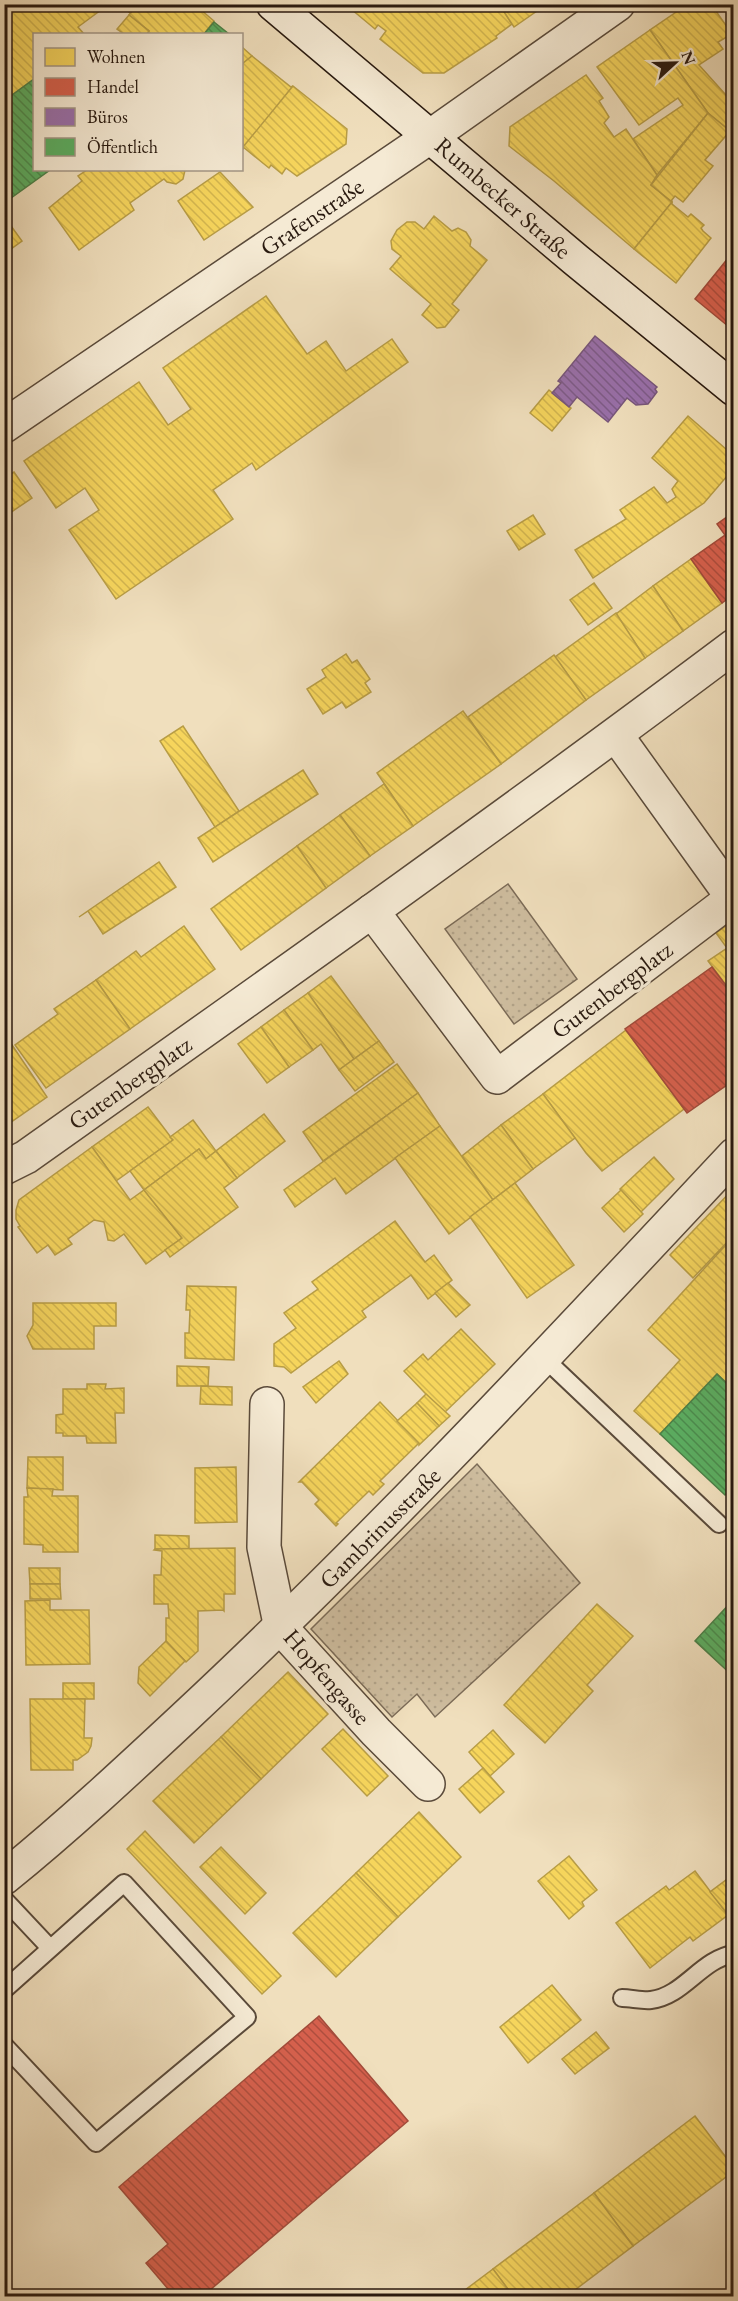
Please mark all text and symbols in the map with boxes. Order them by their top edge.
legend [33,33,243,171]
north arrow [645,33,705,93]
text: Wohnen [87,45,146,68]
text: N [676,48,701,68]
text: Handel [87,75,139,98]
text: Büros [87,105,128,128]
street label: Rumbecker Straße [429,130,578,265]
text: Öffentlich [87,135,158,158]
street label: Grafenstraße [254,171,370,263]
street label: Gutenbergplatz [545,934,678,1045]
street label: Gutenbergplatz [62,1029,198,1137]
street label: Gambrinusstraße [312,1460,447,1595]
street label: Hopfengasse [277,1622,378,1731]

